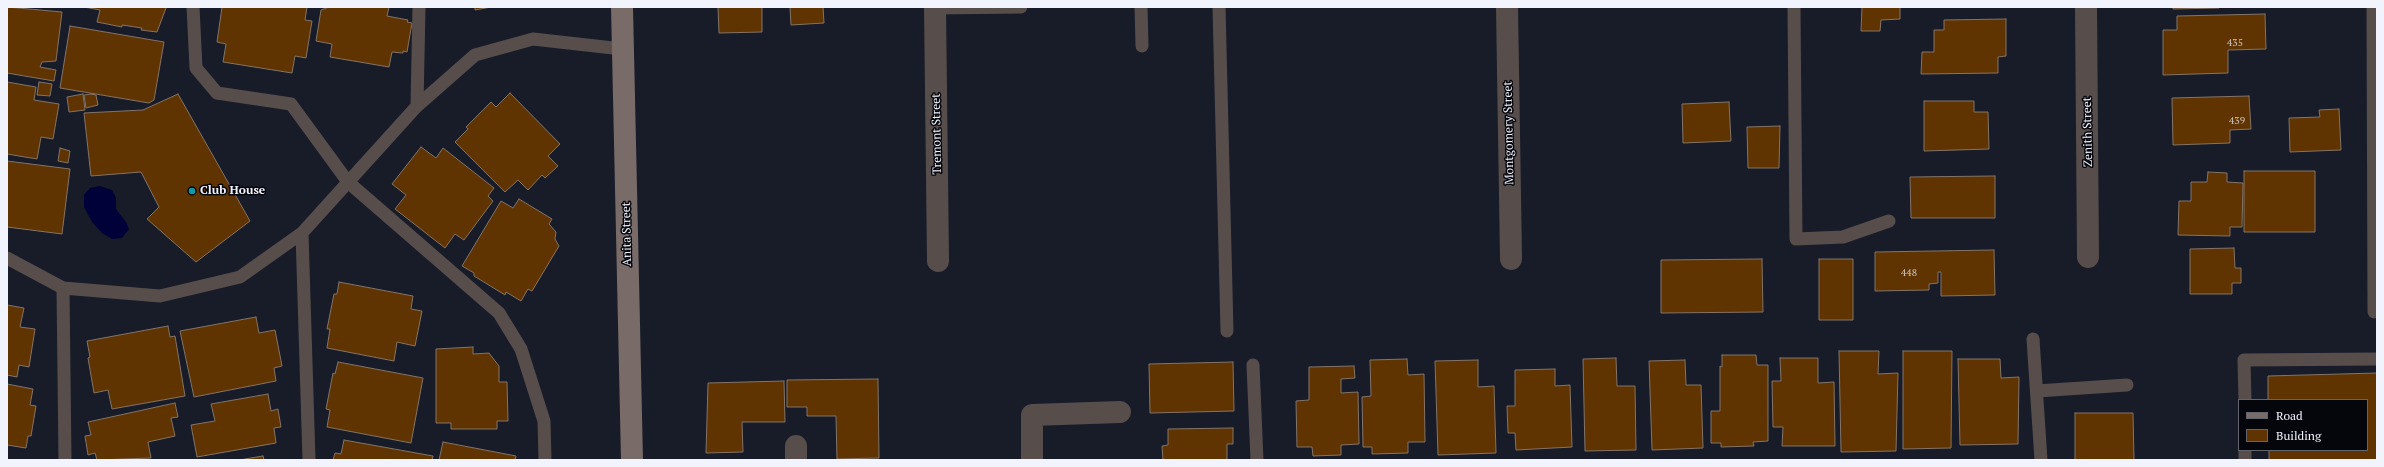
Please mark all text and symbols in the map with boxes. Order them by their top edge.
house number: 435 [2227,37,2243,49]
street label: Montgomery Street [1501,81,1517,185]
street label: Tremont Street [929,93,945,175]
street label: Zenith Street [2080,97,2096,167]
house number: 439 [2229,115,2245,127]
place label: Club House [200,184,265,198]
marker: Club House [187,186,197,196]
street label: Anita Street [619,202,635,266]
house number: 448 [1901,267,1917,279]
legend [2238,399,2368,451]
text: Road [2276,408,2303,423]
text: Building [2276,428,2321,443]

